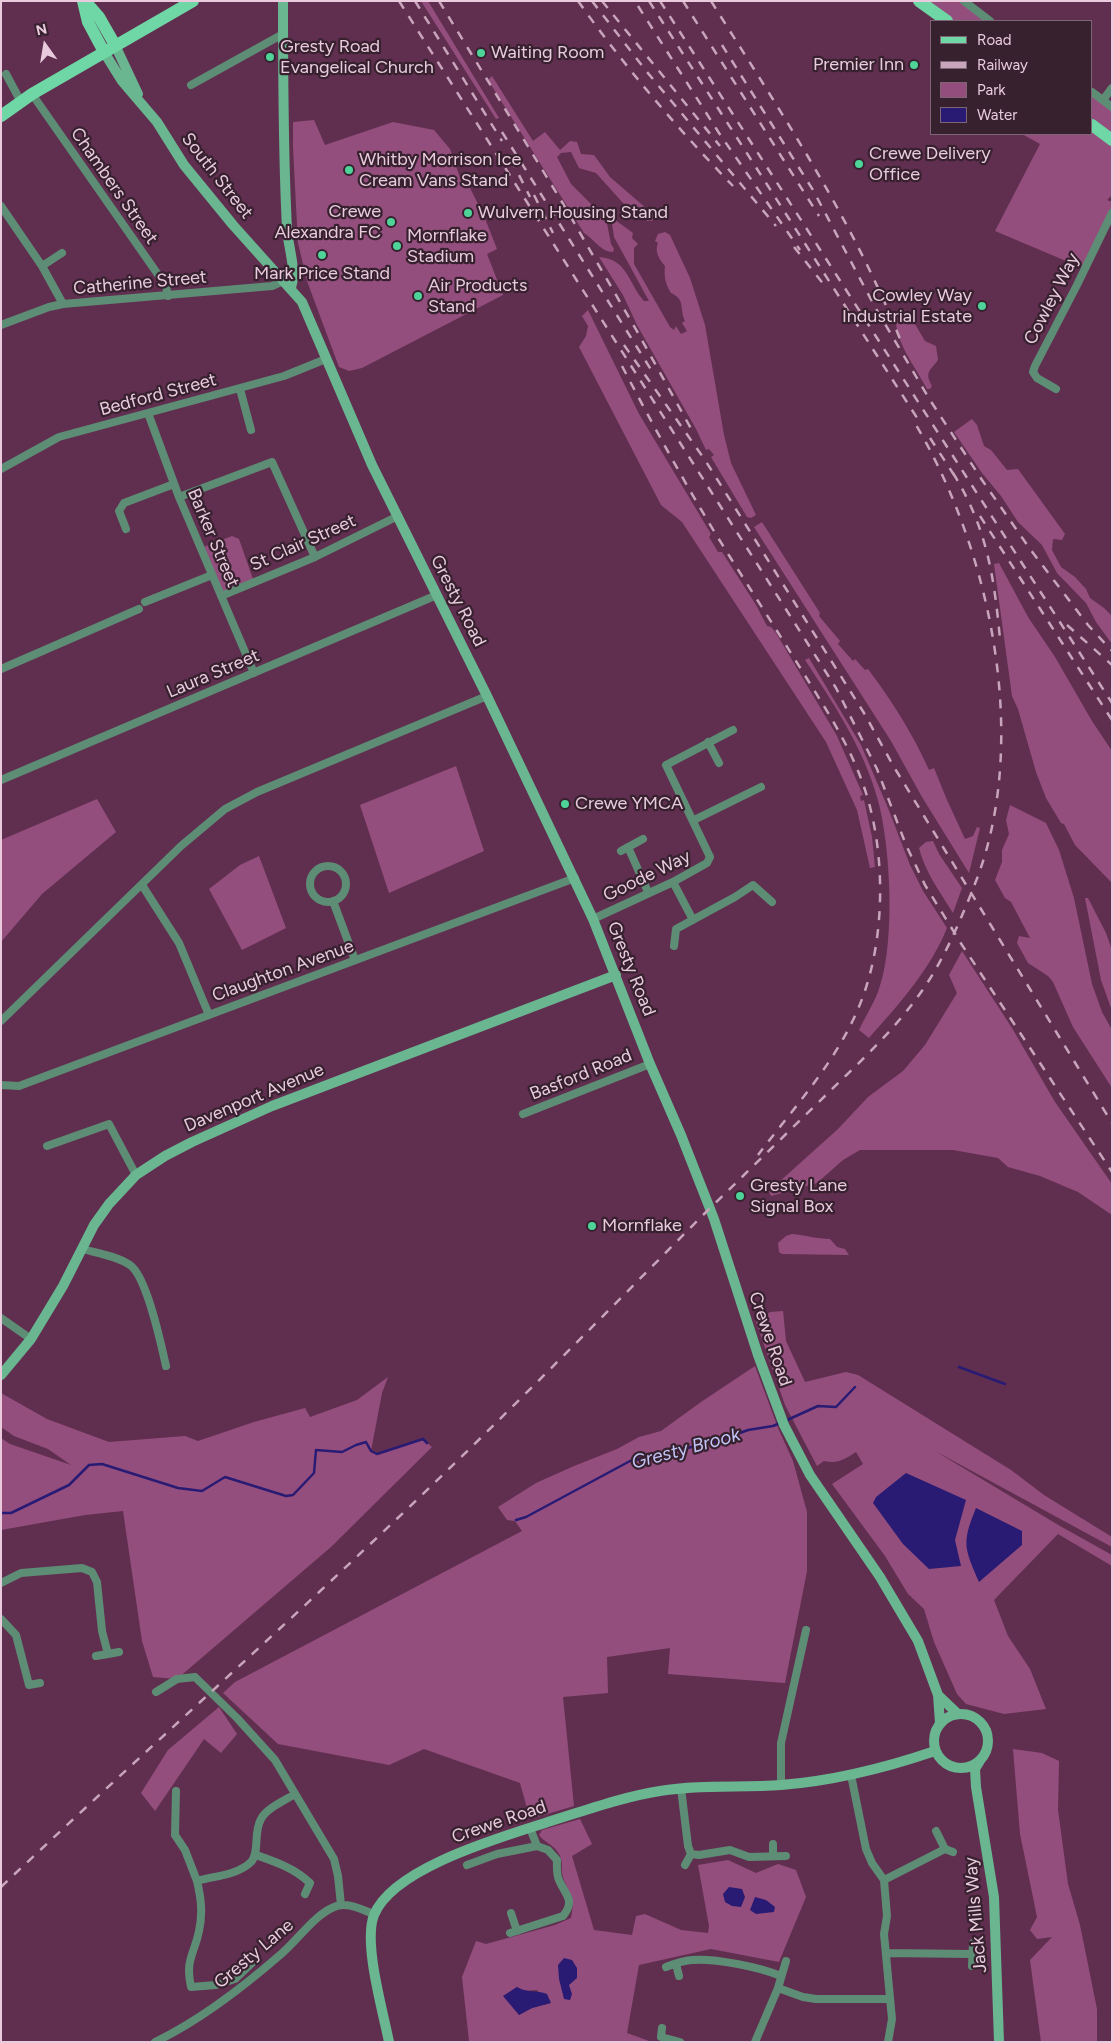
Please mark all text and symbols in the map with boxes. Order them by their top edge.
north arrow [20,20,70,70]
text: N [34,20,49,39]
legend [930,20,1093,135]
text: Road [977,31,1012,49]
place label: Gresty Road Evangelical Church [280,36,434,78]
place label: Waiting Room [491,42,604,64]
marker: Waiting Room [475,47,487,59]
marker: Gresty Road Evangelical Church [264,51,276,63]
place label: Premier Inn [813,54,904,76]
text: Railway [977,56,1028,74]
marker: Premier Inn [908,59,920,71]
text: Park [977,81,1006,99]
text: Water [977,106,1017,124]
street label: Chambers Street [66,124,162,248]
street label: South Street [177,129,257,223]
place label: Crewe Delivery Office [869,143,991,186]
place label: Whitby Morrison Ice Cream Vans Stand [359,149,521,192]
marker: Crewe Delivery Office [853,158,865,170]
marker: Whitby Morrison Ice Cream Vans Stand [343,164,355,176]
place label: Crewe Alexandra FC [274,201,381,243]
place label: Wulvern Housing Stand [478,202,668,224]
marker: Wulvern Housing Stand [462,207,474,219]
marker: Crewe Alexandra FC [385,216,397,228]
place label: Mornflake Stadium [407,225,487,268]
marker: Mornflake Stadium [391,240,403,252]
marker: Mark Price Stand [316,249,328,261]
street label: Cowley Way [1020,250,1084,348]
place label: Mark Price Stand [254,263,390,285]
street label: Catherine Street [72,266,208,300]
place label: Air Products Stand [428,275,527,318]
place label: Cowley Way Industrial Estate [842,285,972,328]
marker: Air Products Stand [412,290,424,302]
marker: Cowley Way Industrial Estate [976,300,988,312]
street label: Bedford Street [97,369,219,421]
street label: Barker Street [182,485,244,591]
street label: St Clair Street [247,510,359,576]
street label: Gresty Road [426,551,490,651]
street label: Laura Street [163,645,263,703]
place label: Crewe YMCA [575,793,683,815]
marker: Crewe YMCA [559,798,571,810]
street label: Goode Way [600,846,694,906]
street label: Gresty Road [602,919,660,1019]
street label: Claughton Avenue [209,935,357,1007]
street label: Basford Road [527,1045,635,1105]
street label: Davenport Avenue [181,1059,327,1137]
place label: Gresty Lane Signal Box [750,1175,847,1218]
marker: Gresty Lane Signal Box [734,1190,746,1202]
place label: Mornflake [602,1215,682,1237]
marker: Mornflake [586,1220,598,1232]
street label: Crewe Road [744,1289,796,1389]
water label: Gresty Brook [629,1424,743,1474]
street label: Crewe Road [449,1796,549,1848]
street label: Jack Mills Way [960,1856,992,1974]
street label: Gresty Lane [210,1915,298,1993]

